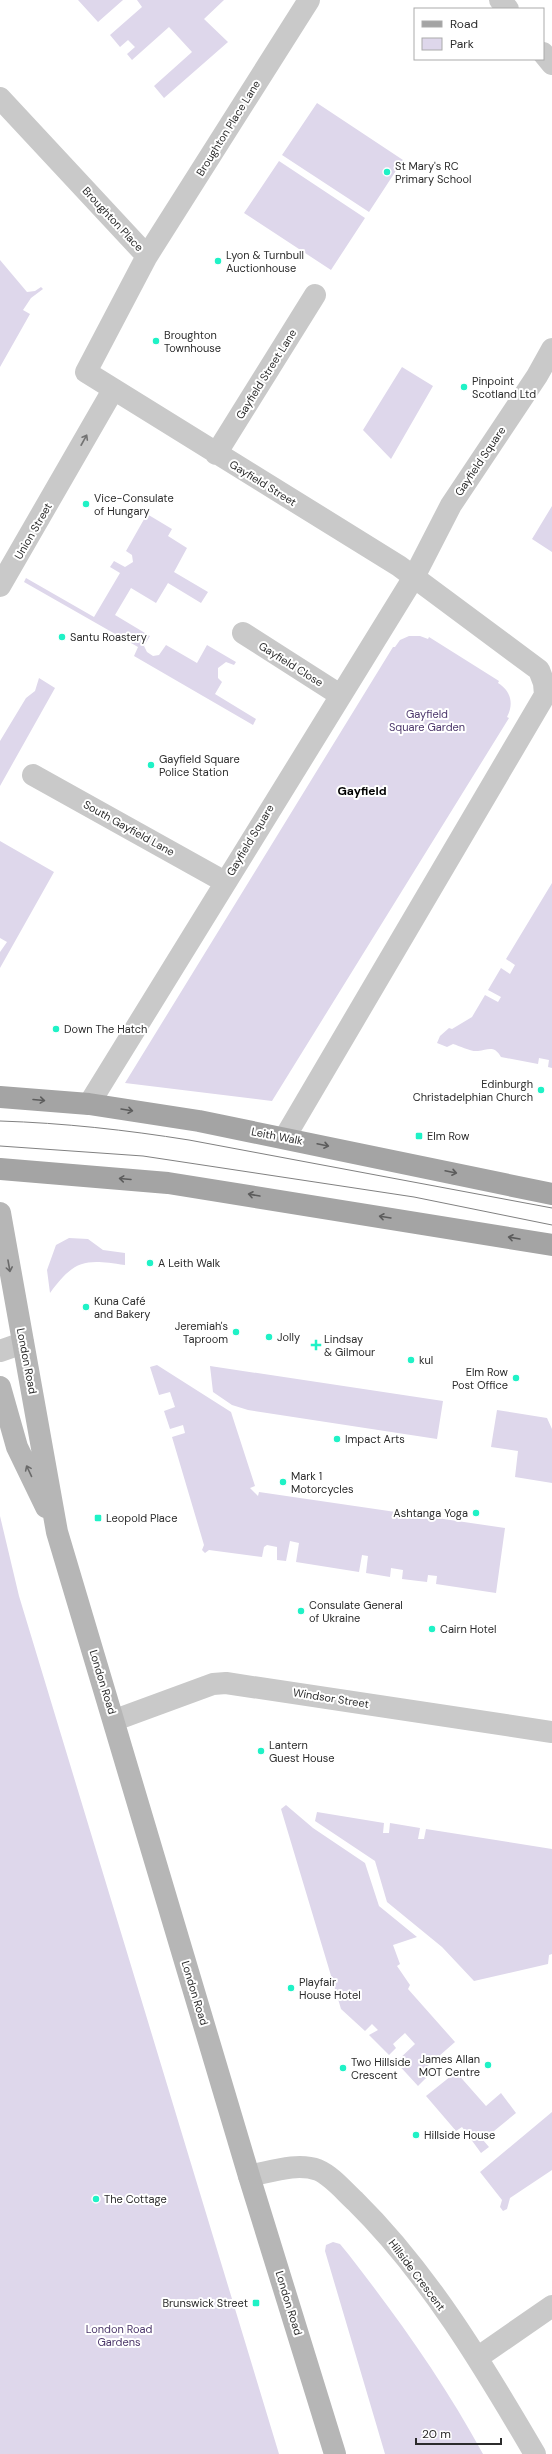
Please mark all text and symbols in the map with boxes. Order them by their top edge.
legend [414,8,544,60]
text: Road [450,16,478,32]
text: Park [450,36,474,52]
street label: Broughton Place Lane [193,78,263,178]
place label: St Mary's RC Primary School [395,159,471,186]
marker: St Mary's RC Primary School [382,167,392,177]
street label: Broughton Place [80,184,146,254]
place label: Lyon & Turnbull Auctionhouse [226,248,304,275]
marker: Lyon & Turnbull Auctionhouse [213,256,223,266]
street label: Gayfield Street Lane [233,326,299,422]
place label: Broughton Townhouse [164,328,221,355]
marker: Broughton Townhouse [151,336,161,346]
place label: Pinpoint Scotland Ltd [472,374,536,401]
marker: Pinpoint Scotland Ltd [459,382,469,392]
street label: Gayfield Square [452,424,508,498]
one-way arrow [81,435,89,447]
street label: Gayfield Street [227,457,299,509]
place label: Vice-Consulate of Hungary [94,491,174,518]
marker: Vice-Consulate of Hungary [81,499,91,509]
street label: Union Street [11,500,55,562]
place label: Santu Roastery [70,630,147,644]
marker: Santu Roastery [57,632,67,642]
street label: Gayfield Close [256,639,326,689]
park label: Gayfield Square Garden [389,707,465,734]
place label: Gayfield Square Police Station [159,752,240,779]
marker: Gayfield Square Police Station [146,760,156,770]
district label: Gayfield [337,783,387,799]
street label: South Gayfield Lane [81,797,177,859]
street label: Gayfield Square [223,802,277,878]
place label: Down The Hatch [64,1022,147,1036]
marker: Down The Hatch [51,1024,61,1034]
place label: Edinburgh Christadelphian Church [413,1077,533,1104]
marker: Edinburgh Christadelphian Church [536,1085,546,1095]
one-way arrow [32,1096,45,1103]
one-way arrow [121,1106,134,1114]
street label: Leith Walk [250,1124,304,1148]
place label: Elm Row [427,1129,470,1143]
marker: Elm Row [414,1131,424,1141]
one-way arrow [317,1142,330,1150]
one-way arrow [444,1169,457,1177]
one-way arrow [119,1175,132,1182]
one-way arrow [248,1191,261,1199]
one-way arrow [379,1213,392,1221]
one-way arrow [508,1234,521,1242]
place label: A Leith Walk [158,1256,221,1270]
marker: A Leith Walk [145,1258,155,1268]
one-way arrow [6,1259,14,1272]
place label: Kuna Café and Bakery [94,1294,150,1321]
marker: Kuna Café and Bakery [81,1302,91,1312]
place label: Jeremiah's Taproom [175,1319,228,1346]
street label: London Road [14,1327,40,1395]
marker: Jeremiah's Taproom [231,1327,241,1337]
place label: Jolly [277,1330,300,1344]
marker: Jolly [264,1332,274,1342]
place label: Lindsay & Gilmour [324,1332,375,1359]
marker: Lindsay & Gilmour [311,1340,321,1350]
place label: kul [419,1353,433,1367]
marker: kul [406,1355,416,1365]
place label: Elm Row Post Office [452,1365,509,1392]
marker: Elm Row Post Office [511,1373,521,1383]
place label: Impact Arts [345,1432,405,1446]
marker: Impact Arts [332,1434,342,1444]
one-way arrow [25,1465,32,1477]
place label: Mark 1 Motorcycles [291,1469,354,1496]
marker: Mark 1 Motorcycles [278,1477,288,1487]
place label: Ashtanga Yoga [393,1506,468,1520]
marker: Ashtanga Yoga [471,1508,481,1518]
place label: Leopold Place [106,1511,177,1525]
marker: Leopold Place [93,1513,103,1523]
place label: Consulate General of Ukraine [309,1598,403,1625]
marker: Consulate General of Ukraine [296,1606,306,1616]
place label: Cairn Hotel [440,1622,496,1636]
marker: Cairn Hotel [427,1624,437,1634]
street label: London Road [87,1648,119,1716]
street label: Windsor Street [292,1685,370,1711]
place label: Lantern Guest House [269,1738,335,1765]
marker: Lantern Guest House [256,1746,266,1756]
street label: London Road [179,1959,211,2027]
place label: Playfair House Hotel [299,1975,361,2002]
marker: Playfair House Hotel [286,1983,296,1993]
place label: James Allan MOT Centre [419,2052,480,2079]
place label: Two Hillside Crescent [351,2055,411,2082]
marker: James Allan MOT Centre [483,2060,493,2070]
marker: Two Hillside Crescent [338,2063,348,2073]
place label: Hillside House [424,2128,495,2142]
marker: Hillside House [411,2130,421,2140]
place label: The Cottage [104,2192,167,2206]
marker: The Cottage [91,2194,101,2204]
street label: Hillside Crescent [386,2236,448,2314]
street label: London Road [273,2269,305,2337]
place label: Brunswick Street [162,2296,248,2310]
marker: Brunswick Street [251,2298,261,2308]
park label: London Road Gardens [86,2322,152,2349]
scale bar [416,2420,501,2446]
text: 20 m [422,2426,451,2442]

